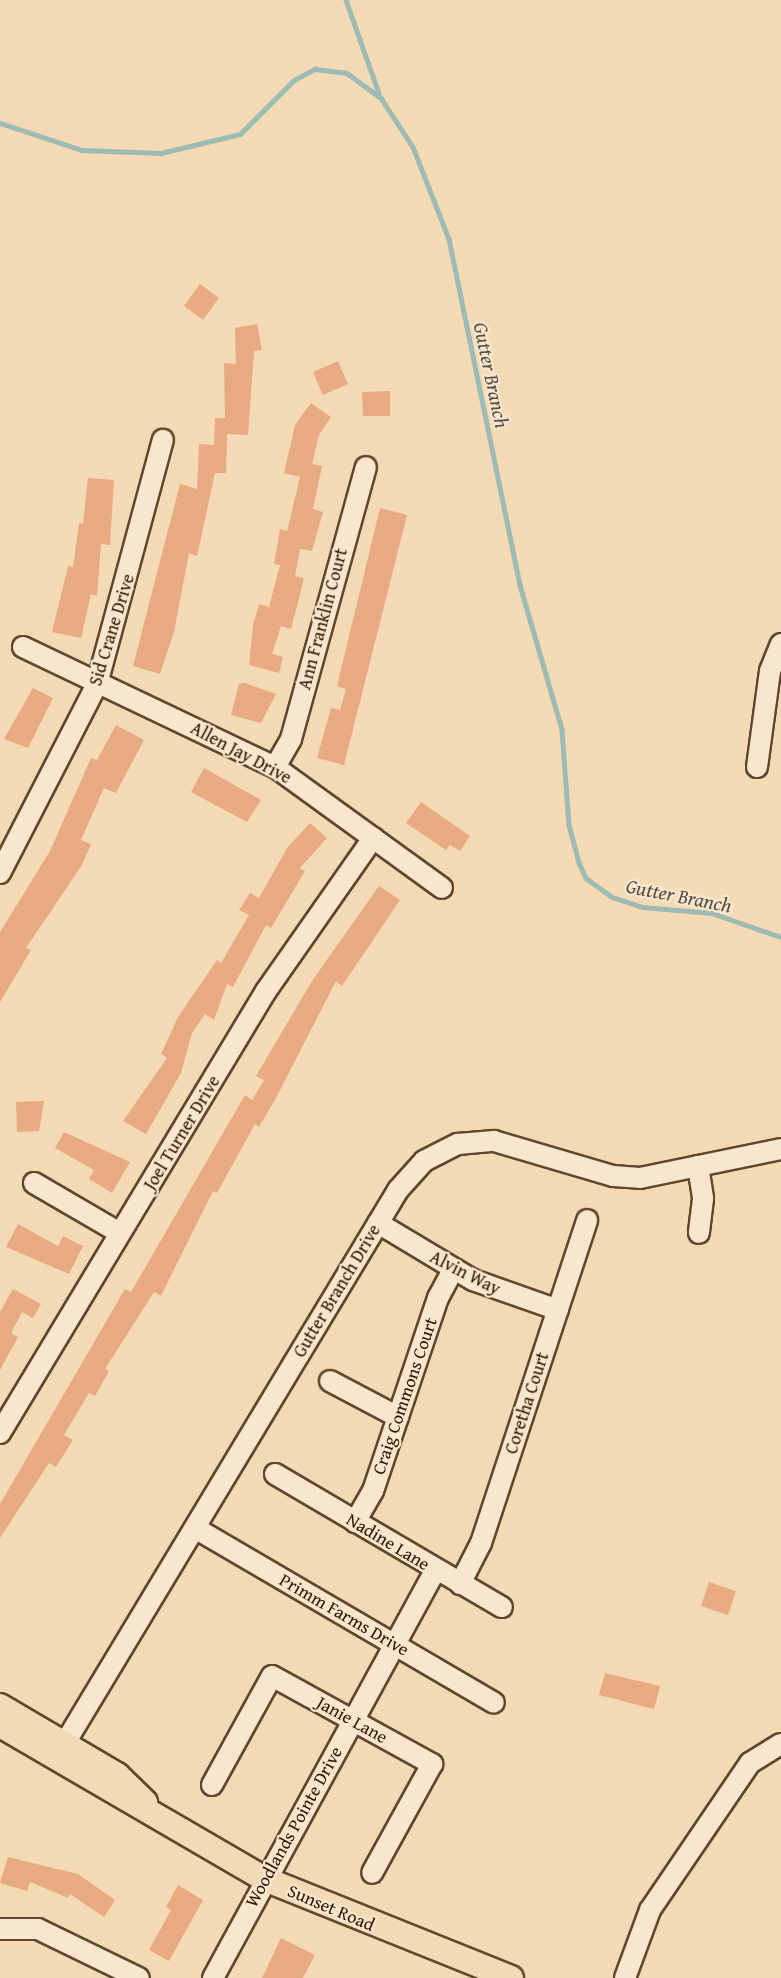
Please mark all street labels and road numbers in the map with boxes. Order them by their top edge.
street label: Ann Franklin Court [294,546,352,692]
street label: Sid Crane Drive [85,571,139,689]
street label: Allen Jay Drive [187,717,295,789]
street label: Joel Turner Drive [139,1072,225,1194]
street label: Gutter Branch Drive [289,1221,385,1361]
street label: Alvin Way [426,1246,504,1300]
street label: Craig Commons Court [368,1315,442,1477]
street label: Coretha Court [500,1349,554,1457]
street label: Nadine Lane [342,1509,434,1575]
street label: Primm Farms Drive [276,1569,412,1661]
street label: Janie Lane [313,1692,391,1748]
street label: Woodlands Pointe Drive [241,1743,347,1911]
street label: Sunset Road [284,1880,378,1936]

